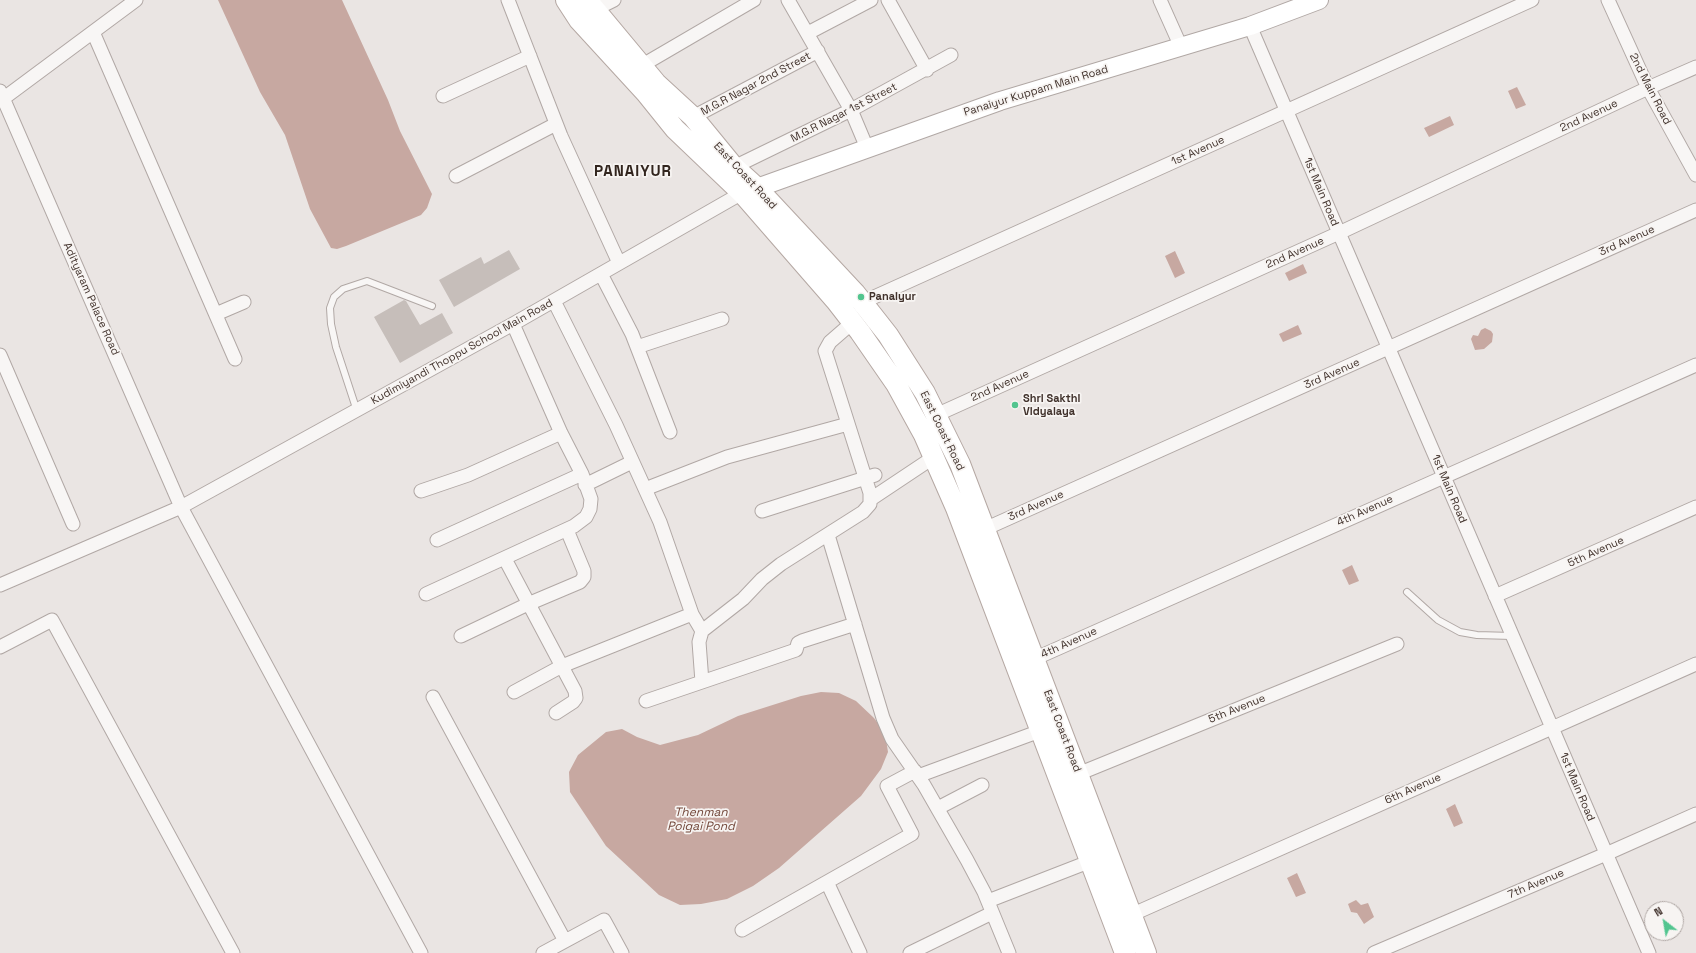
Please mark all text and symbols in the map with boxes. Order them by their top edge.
street label: M.G.R Nagar 2nd Street [699,49,813,119]
street label: 2nd Main Road [1626,51,1674,127]
street label: Panaiyur Kuppam Main Road [962,63,1110,119]
street label: M.G.R Nagar 1st Street [789,80,899,146]
street label: 2nd Avenue [1558,97,1620,135]
street label: 1st Avenue [1169,133,1227,169]
street label: East Coast Road [711,140,779,212]
street label: 1st Main Road [1301,156,1341,228]
district label: PANAIYUR [594,163,672,181]
street label: 3rd Avenue [1597,223,1657,259]
street label: 2nd Avenue [1264,234,1326,272]
street label: Adityaram Palace Road [60,241,122,357]
place label: Panaiyur [869,290,916,304]
marker: Panaiyur [856,292,866,302]
street label: Kudimiyandi Thoppu School Main Road [369,296,555,408]
street label: 3rd Avenue [1302,356,1362,392]
street label: 2nd Avenue [969,367,1031,405]
street label: East Coast Road [917,389,967,473]
place label: Shri Sakthi Vidyalaya [1023,392,1080,418]
marker: Shri Sakthi Vidyalaya [1010,400,1020,410]
street label: 1st Main Road [1429,453,1469,525]
street label: 3rd Avenue [1006,488,1066,524]
street label: 4th Avenue [1335,493,1395,529]
street label: 5th Avenue [1566,534,1626,570]
street label: 4th Avenue [1039,625,1099,661]
street label: East Coast Road [1040,688,1084,774]
street label: 5th Avenue [1207,692,1267,726]
street label: 1st Main Road [1557,751,1597,823]
street label: 6th Avenue [1383,771,1443,807]
water label: Thenman Poigai Pond [667,806,735,834]
street label: 7th Avenue [1506,866,1566,902]
north arrow [1644,901,1684,941]
text: N [1652,904,1665,919]

